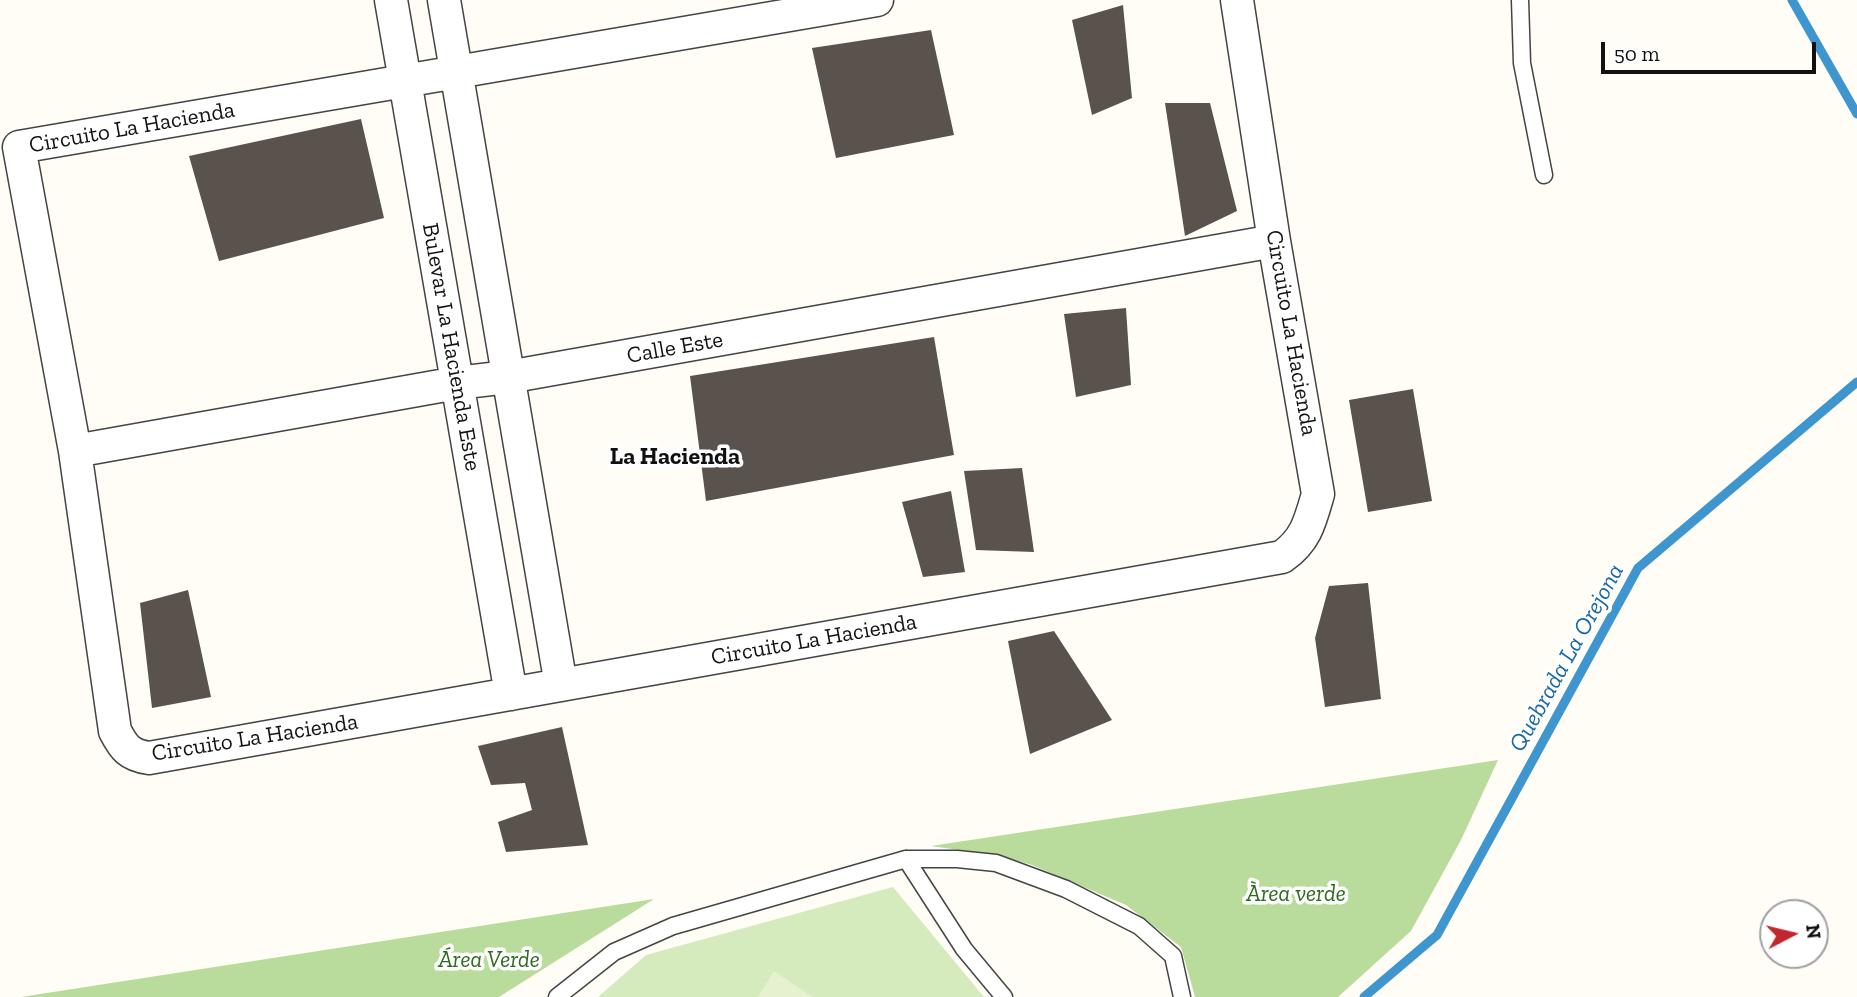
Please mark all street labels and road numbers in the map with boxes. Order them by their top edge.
street label: Circuito La Hacienda [27,96,237,160]
street label: Bulevar La Hacienda Este [416,221,486,473]
street label: Circuito La Hacienda [1259,228,1323,438]
street label: Calle Este [625,326,725,370]
street label: Circuito La Hacienda [709,608,919,672]
street label: Circuito La Hacienda [150,708,360,768]

